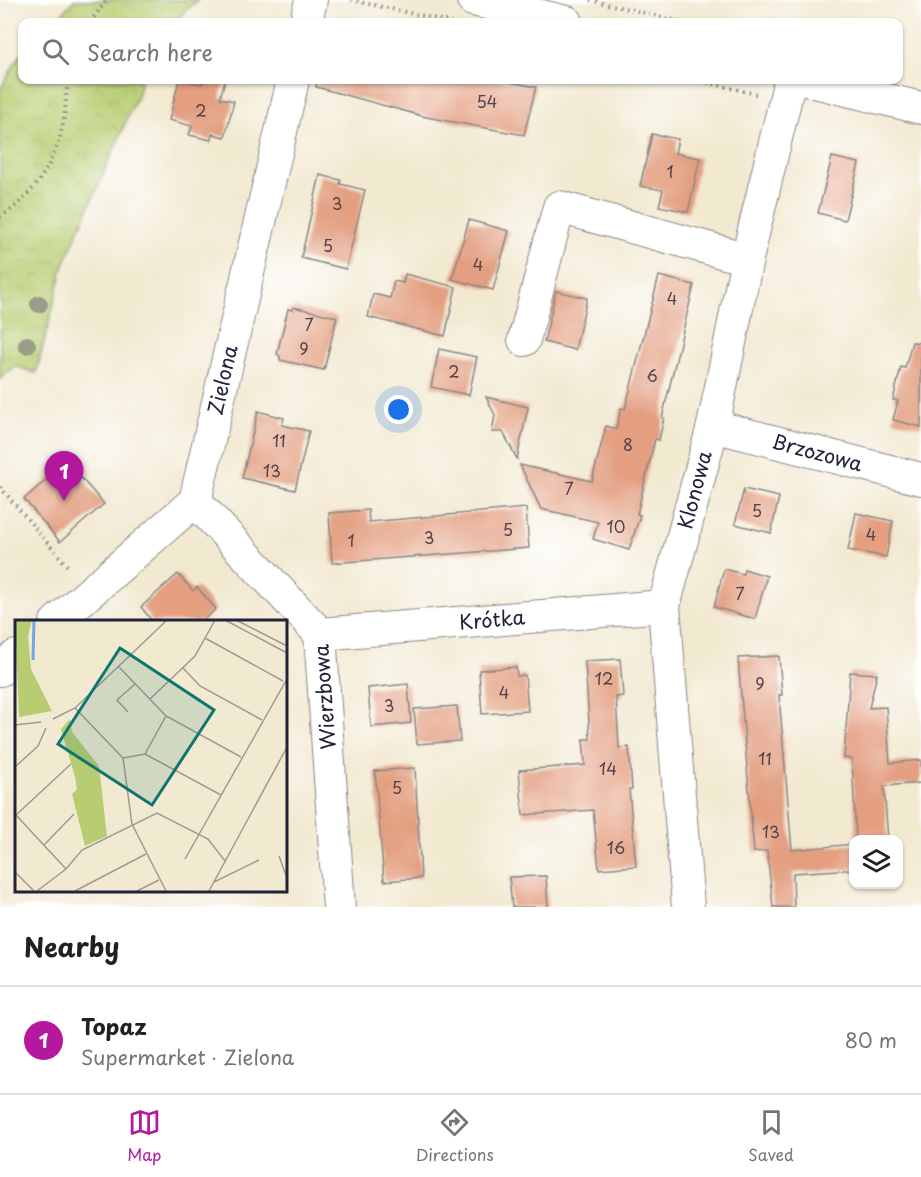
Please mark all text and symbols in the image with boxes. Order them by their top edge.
search box [18,18,903,84]
icon: search [39,35,72,68]
text: Search here [87,35,213,68]
house number: 54 [477,89,497,113]
house number: 2 [195,98,207,122]
house number: 1 [666,159,674,183]
house number: 3 [332,191,342,215]
house number: 5 [323,233,333,257]
house number: 4 [473,252,483,276]
house number: 4 [667,286,677,310]
house number: 7 [304,312,314,336]
house number: 9 [299,336,309,360]
street label: Zielona [199,341,245,418]
house number: 2 [448,359,460,383]
house number: 6 [646,363,658,387]
your location [384,395,413,424]
street label: Brzozowa [769,426,866,479]
house number: 11 [272,428,286,452]
house number: 8 [623,432,633,456]
street label: Klonowa [669,447,719,532]
pin: 1 [44,452,84,501]
house number: 13 [263,458,281,482]
house number: 7 [564,476,574,500]
house number: 5 [752,498,762,522]
house number: 10 [607,514,625,538]
house number: 5 [503,517,513,541]
house number: 4 [866,522,876,546]
house number: 3 [424,525,434,549]
house number: 1 [347,528,355,552]
house number: 7 [735,581,745,605]
street label: Krótka [458,601,527,637]
inset map [15,620,286,892]
street label: Wierzbowa [305,643,343,751]
house number: 12 [595,666,613,690]
house number: 9 [755,671,765,695]
house number: 4 [499,680,509,704]
house number: 3 [384,693,394,717]
house number: 11 [758,746,772,770]
house number: 14 [599,756,617,780]
house number: 5 [392,775,402,799]
house number: 13 [762,819,780,843]
house number: 16 [607,835,625,859]
map controls [849,835,903,889]
button: layers [849,835,903,889]
text: Nearby [24,927,119,966]
text: Topaz [81,1009,147,1042]
text: 1 [39,1025,48,1055]
text: 80 m [845,1025,897,1055]
text: Supermarket · Zielona [81,1042,294,1072]
tab: Map [127,1106,161,1166]
tab: Directions [416,1106,494,1166]
tab: Saved [748,1106,794,1166]

